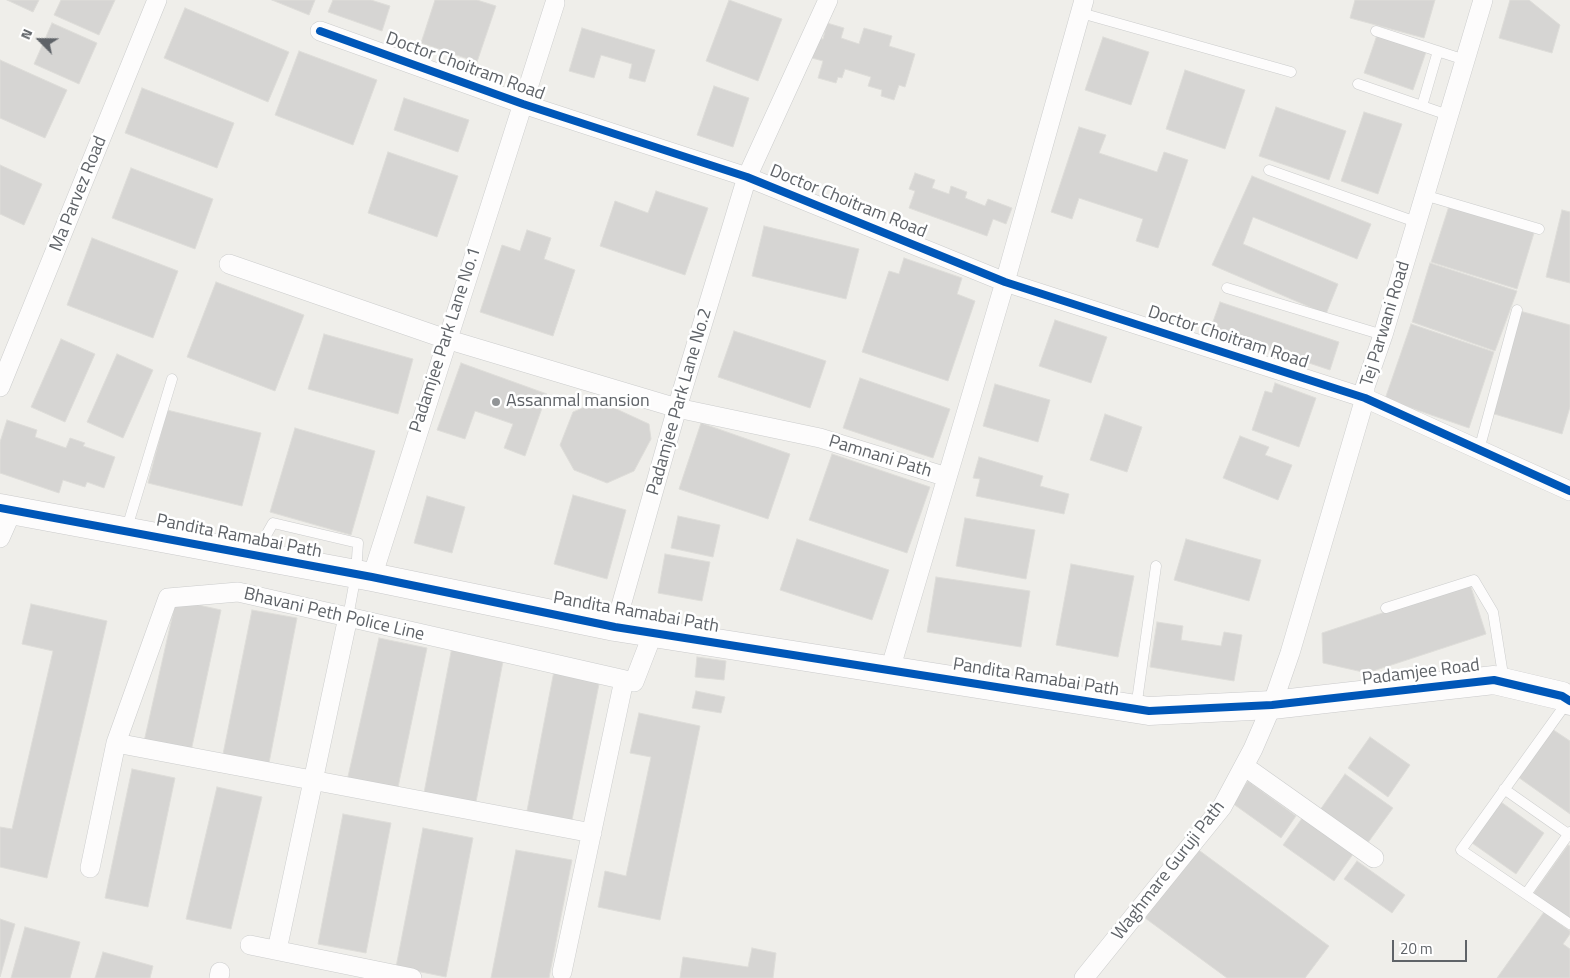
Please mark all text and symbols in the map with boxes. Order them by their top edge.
north arrow [15,15,65,65]
text: N [14,25,37,43]
street label: Doctor Choitram Road [383,28,547,106]
street label: Ma Parvez Road [46,133,112,255]
street label: Doctor Choitram Road [766,161,930,243]
street label: Padamjee Park Lane No.1 [406,245,486,435]
street label: Tej Parwani Road [1357,259,1415,389]
street label: Doctor Choitram Road [1145,302,1311,374]
street label: Padamjee Park Lane No.2 [643,306,717,498]
place label: Assanmal mansion [506,391,650,413]
marker: Assanmal mansion [490,396,502,408]
street label: Pamnani Path [826,431,934,483]
street label: Pandita Ramabai Path [154,510,324,564]
street label: Bhavani Peth Police Line [242,584,426,646]
street label: Pandita Ramabai Path [551,588,721,638]
street label: Pandita Ramabai Path [951,654,1121,702]
street label: Padamjee Road [1361,655,1481,691]
street label: Waghmare Guruji Path [1108,797,1230,945]
scale bar [1395,930,1470,962]
text: 20 m [1400,937,1433,960]

